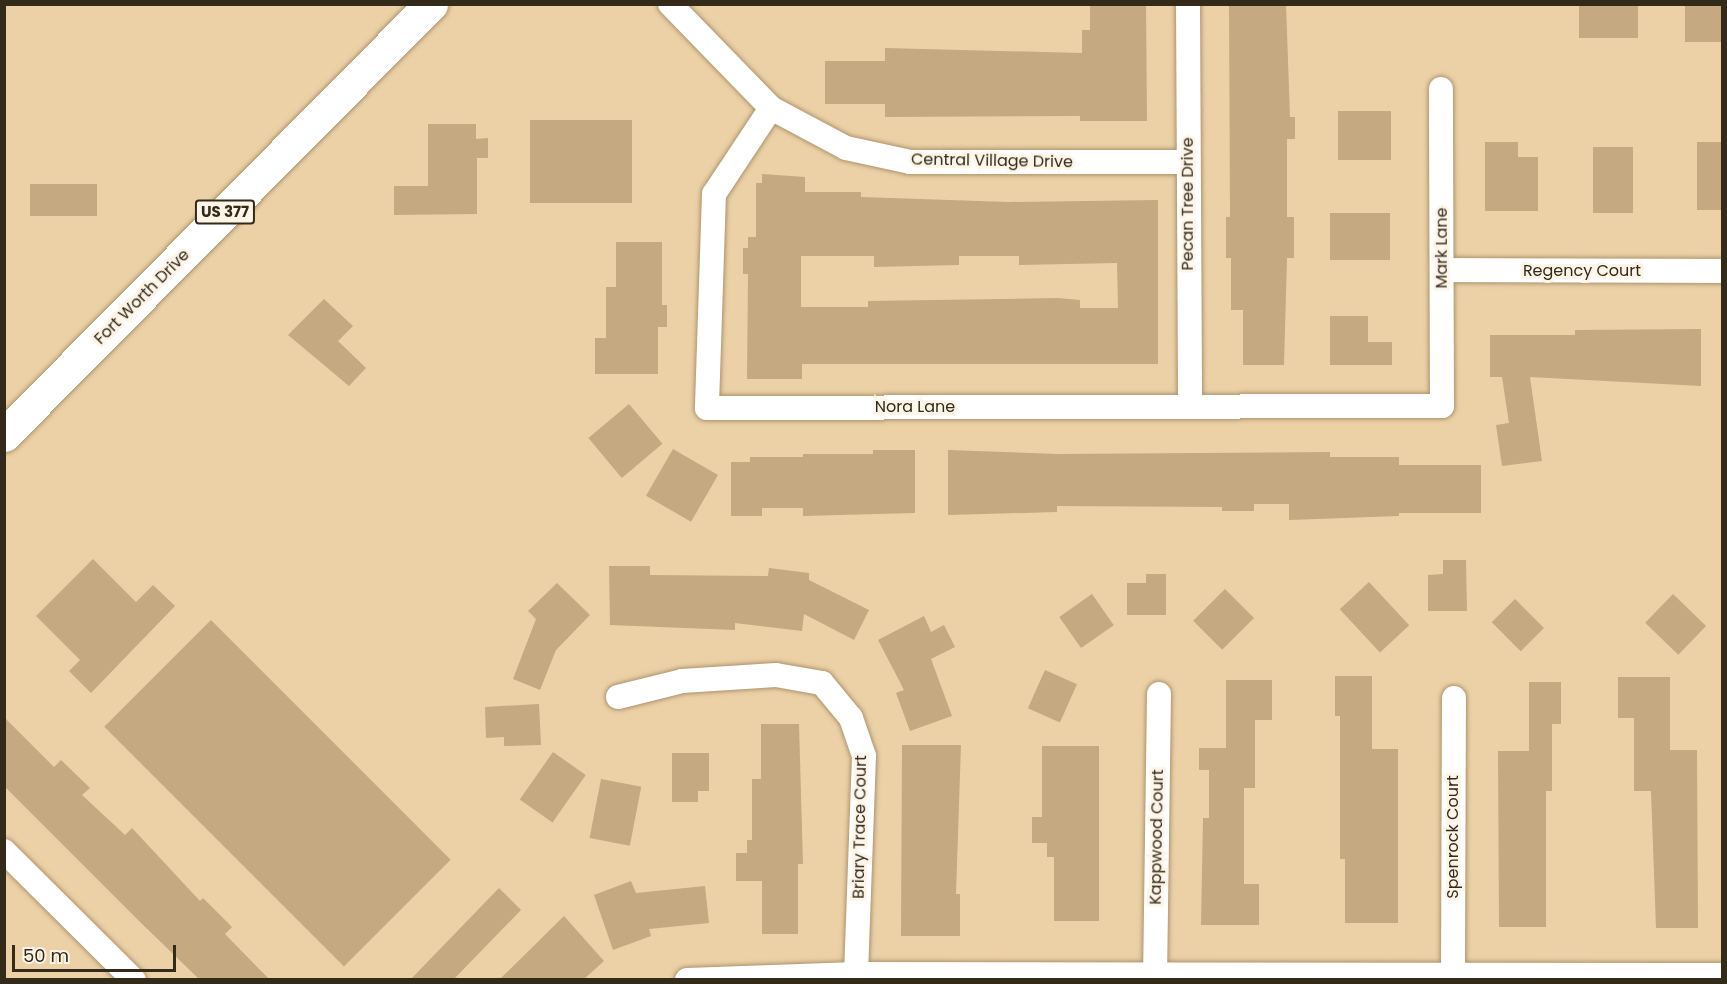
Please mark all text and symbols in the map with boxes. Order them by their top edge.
street label: Pecan Tree Drive [1178,137,1198,271]
street label: Central Village Drive [911,150,1073,172]
road number: US 377 [194,200,256,224]
street label: Mark Lane [1432,208,1452,288]
street label: Fort Worth Drive [90,245,194,349]
street label: Regency Court [1523,261,1641,281]
street label: Nora Lane [875,397,955,417]
street label: Briary Trace Court [849,755,871,899]
street label: Kappwood Court [1146,769,1168,905]
street label: Spenrock Court [1443,775,1463,899]
scale bar [15,933,178,971]
text: 50 m [23,943,69,968]

